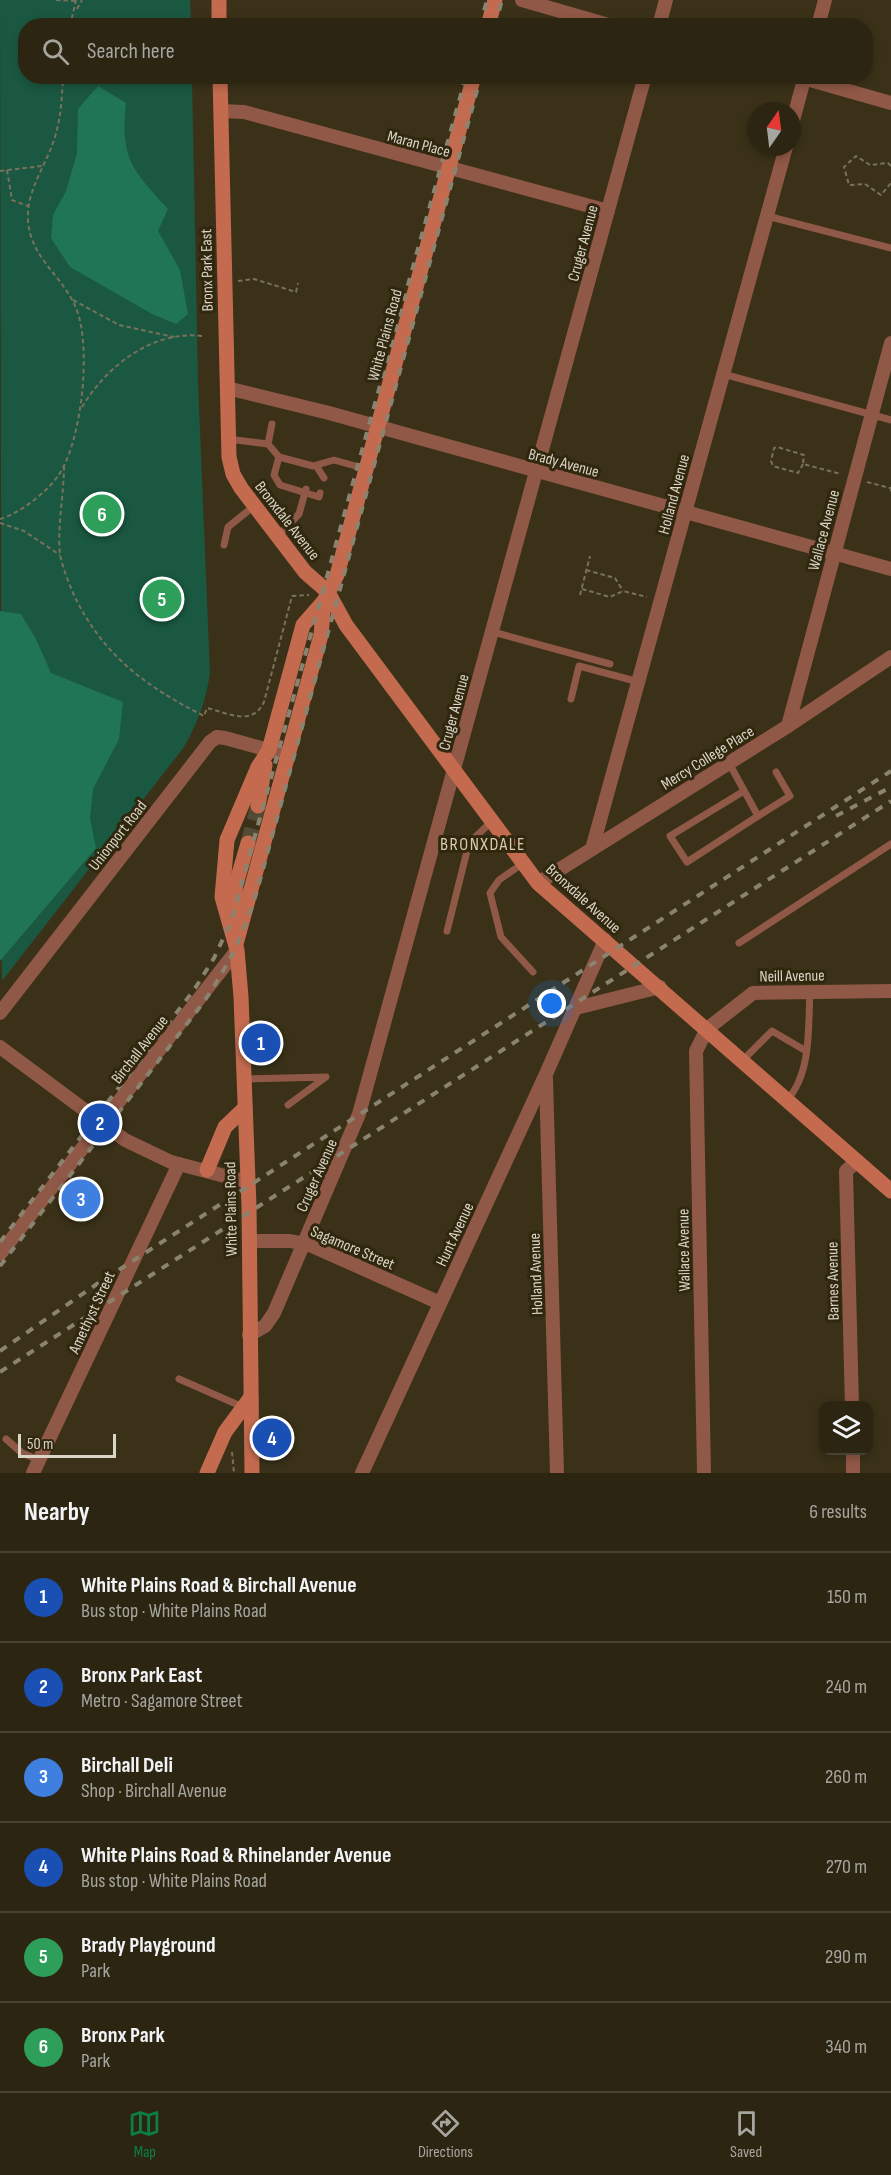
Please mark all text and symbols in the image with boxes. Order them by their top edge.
search box [18,18,873,84]
icon: search [39,35,72,68]
text: Search here [87,38,174,65]
north arrow [747,102,801,156]
street label: Maran Place [385,127,452,162]
street label: Cruger Avenue [564,203,603,284]
street label: Bronx Park East [197,228,218,311]
street label: White Plains Road [364,287,407,384]
street label: Brady Avenue [526,445,601,482]
street label: Holland Avenue [655,452,694,536]
street label: Bronxdale Avenue [250,478,323,564]
street label: Wallace Avenue [805,488,844,573]
pin: 6 [82,492,122,536]
pin: 5 [142,576,182,622]
street label: Cruger Avenue [435,672,474,753]
street label: Mercy College Place [658,722,758,794]
street label: Unionport Road [85,797,151,875]
district label: BRONXDALE [440,834,526,855]
street label: Bronxdale Avenue [541,860,624,938]
street label: Neill Avenue [759,966,825,987]
your location [537,989,566,1018]
street label: Birchall Avenue [108,1012,173,1088]
pin: 1 [242,1020,280,1066]
pin: 2 [80,1100,120,1146]
street label: Cruger Avenue [293,1136,342,1215]
street label: White Plains Road [221,1162,242,1256]
pin: 3 [62,1176,100,1222]
street label: Hunt Avenue [432,1200,478,1270]
street label: Wallace Avenue [674,1208,695,1291]
street label: Sagamore Street [308,1222,397,1275]
street label: Holland Avenue [526,1233,547,1315]
street label: Barnes Avenue [823,1242,844,1320]
street label: Amethyst Street [65,1268,120,1358]
map controls [819,1401,873,1455]
button: layers [819,1401,873,1455]
pin: 4 [252,1416,292,1460]
scale bar [18,1431,116,1458]
text: 50 m [27,1435,53,1454]
text: Nearby [24,1497,90,1528]
text: 6 results [809,1500,867,1524]
text: White Plains Road & Birchall Avenue [81,1572,357,1599]
text: 1 [40,1585,47,1609]
text: 150 m [827,1585,867,1609]
text: Bus stop · White Plains Road [81,1599,267,1623]
text: Bronx Park East [81,1662,202,1689]
text: 2 [39,1675,48,1699]
text: 240 m [826,1675,867,1699]
text: Metro · Sagamore Street [81,1689,243,1713]
text: Birchall Deli [81,1752,173,1779]
text: 3 [39,1765,48,1789]
text: 260 m [825,1765,867,1789]
text: Shop · Birchall Avenue [81,1779,227,1803]
text: White Plains Road & Rhinelander Avenue [81,1842,391,1869]
text: 4 [39,1855,48,1879]
text: 270 m [826,1855,867,1879]
text: Bus stop · White Plains Road [81,1869,267,1893]
text: Brady Playground [81,1932,216,1959]
text: 5 [39,1945,48,1969]
text: 290 m [825,1945,867,1969]
text: Park [81,1959,110,1983]
text: Bronx Park [81,2022,165,2049]
text: 6 [39,2035,48,2059]
text: 340 m [825,2035,867,2059]
text: Park [81,2049,110,2073]
tab: Map [128,2107,161,2162]
tab: Directions [418,2107,473,2162]
tab: Saved [730,2107,763,2162]

